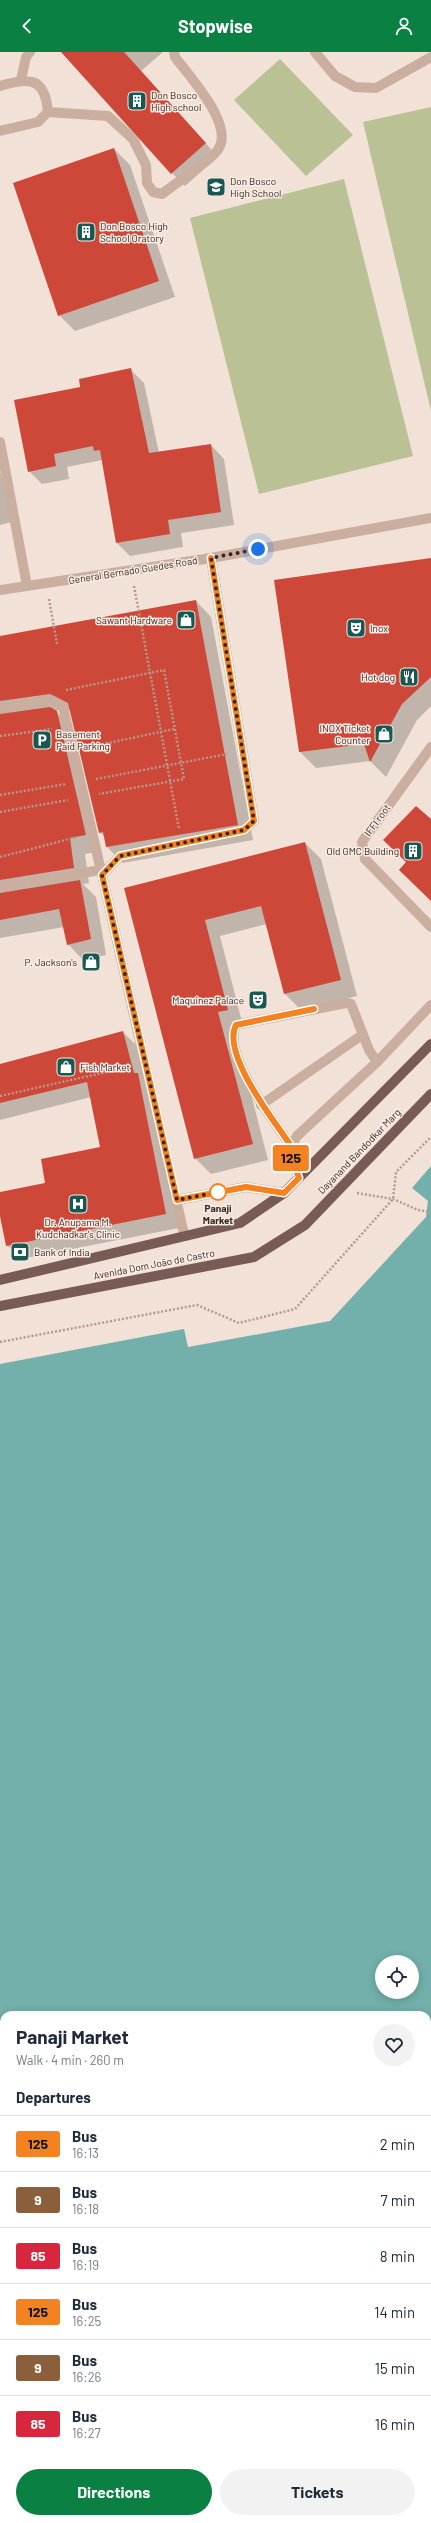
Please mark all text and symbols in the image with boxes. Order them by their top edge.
icon: back [16,15,38,37]
text: Stopwise [178,15,253,37]
icon: person [393,15,415,37]
place label: Don Bosco High school [151,89,201,113]
building icon: Don Bosco High school [126,90,148,112]
place label: Don Bosco High School [230,175,281,199]
school or university icon: Don Bosco High School [205,176,227,198]
place label: Don Bosco High School Oratory [100,220,168,244]
building icon: Don Bosco High School Oratory [75,221,97,243]
your location [248,539,268,559]
street label: General Bernado Guedes Road [68,554,198,586]
shop icon: Sawant Hardware [175,609,197,631]
place label: Sawant Hardware [96,614,172,626]
theatre icon: Inox [345,617,367,639]
place label: Inox [370,622,388,634]
restaurant icon: Hot dog [398,666,420,688]
place label: Hot dog [361,671,395,683]
place label: INOX Ticket Counter [320,722,370,746]
shop icon: INOX Ticket Counter [373,723,395,745]
place label: Basement Paid Parking [56,728,110,752]
parking icon: Basement Paid Parking [31,729,53,751]
street label: IFFI root [361,801,393,838]
building icon: Old GMC Building [402,840,424,862]
place label: Old GMC Building [327,845,399,857]
shop icon: P. Jackson's [80,951,102,973]
place label: P. Jackson's [24,956,77,968]
theatre icon: Maquinez Palace [247,989,269,1011]
place label: Maquinez Palace [172,994,244,1006]
shop icon: Fish Market [55,1056,77,1078]
place label: Fish Market [80,1061,130,1073]
street label: Dayanand Bandodkar Marg [315,1106,403,1196]
line badge: 125 [268,1145,314,1171]
text: 125 [281,1149,301,1166]
marker: Panaji Market [209,1183,227,1201]
hospital icon: Dr. Anupama M. Kudchadkar's Clinic [67,1193,89,1215]
place label: Panaji Market [203,1202,233,1226]
place label: Dr. Anupama M. Kudchadkar's Clinic [36,1216,120,1240]
bank icon: Bank of India [9,1241,31,1263]
place label: Bank of India [34,1246,90,1258]
street label: Avenida Dom João de Castro [92,1246,216,1282]
map controls [375,1955,419,1999]
button: locate [375,1955,419,1999]
button: heart [373,2024,415,2066]
text: Panaji Market [16,2025,129,2048]
text: Walk · 4 min · 260 m [16,2052,124,2068]
text: Departures [16,2088,91,2106]
text: Bus [72,2127,97,2145]
text: 125 [28,2135,48,2152]
text: 2 min [380,2135,415,2153]
text: 16:13 [72,2145,99,2161]
text: Bus [72,2183,97,2201]
text: 9 [34,2191,42,2208]
text: 7 min [381,2191,415,2209]
text: 16:18 [72,2201,99,2217]
text: Bus [72,2239,97,2257]
text: 85 [30,2247,46,2264]
text: 8 min [380,2247,415,2265]
text: 16:19 [72,2257,99,2273]
text: Bus [72,2295,97,2313]
text: 125 [28,2303,48,2320]
text: 14 min [374,2303,415,2321]
text: 16:25 [72,2313,101,2329]
text: Bus [72,2351,97,2369]
text: 9 [34,2359,42,2376]
text: 15 min [375,2359,415,2377]
text: 16:26 [72,2369,101,2385]
text: Bus [72,2407,97,2425]
text: 85 [30,2415,46,2432]
text: 16 min [375,2415,415,2433]
text: 16:27 [72,2425,101,2441]
button: Directions [16,2469,212,2515]
button: Tickets [220,2469,415,2515]

